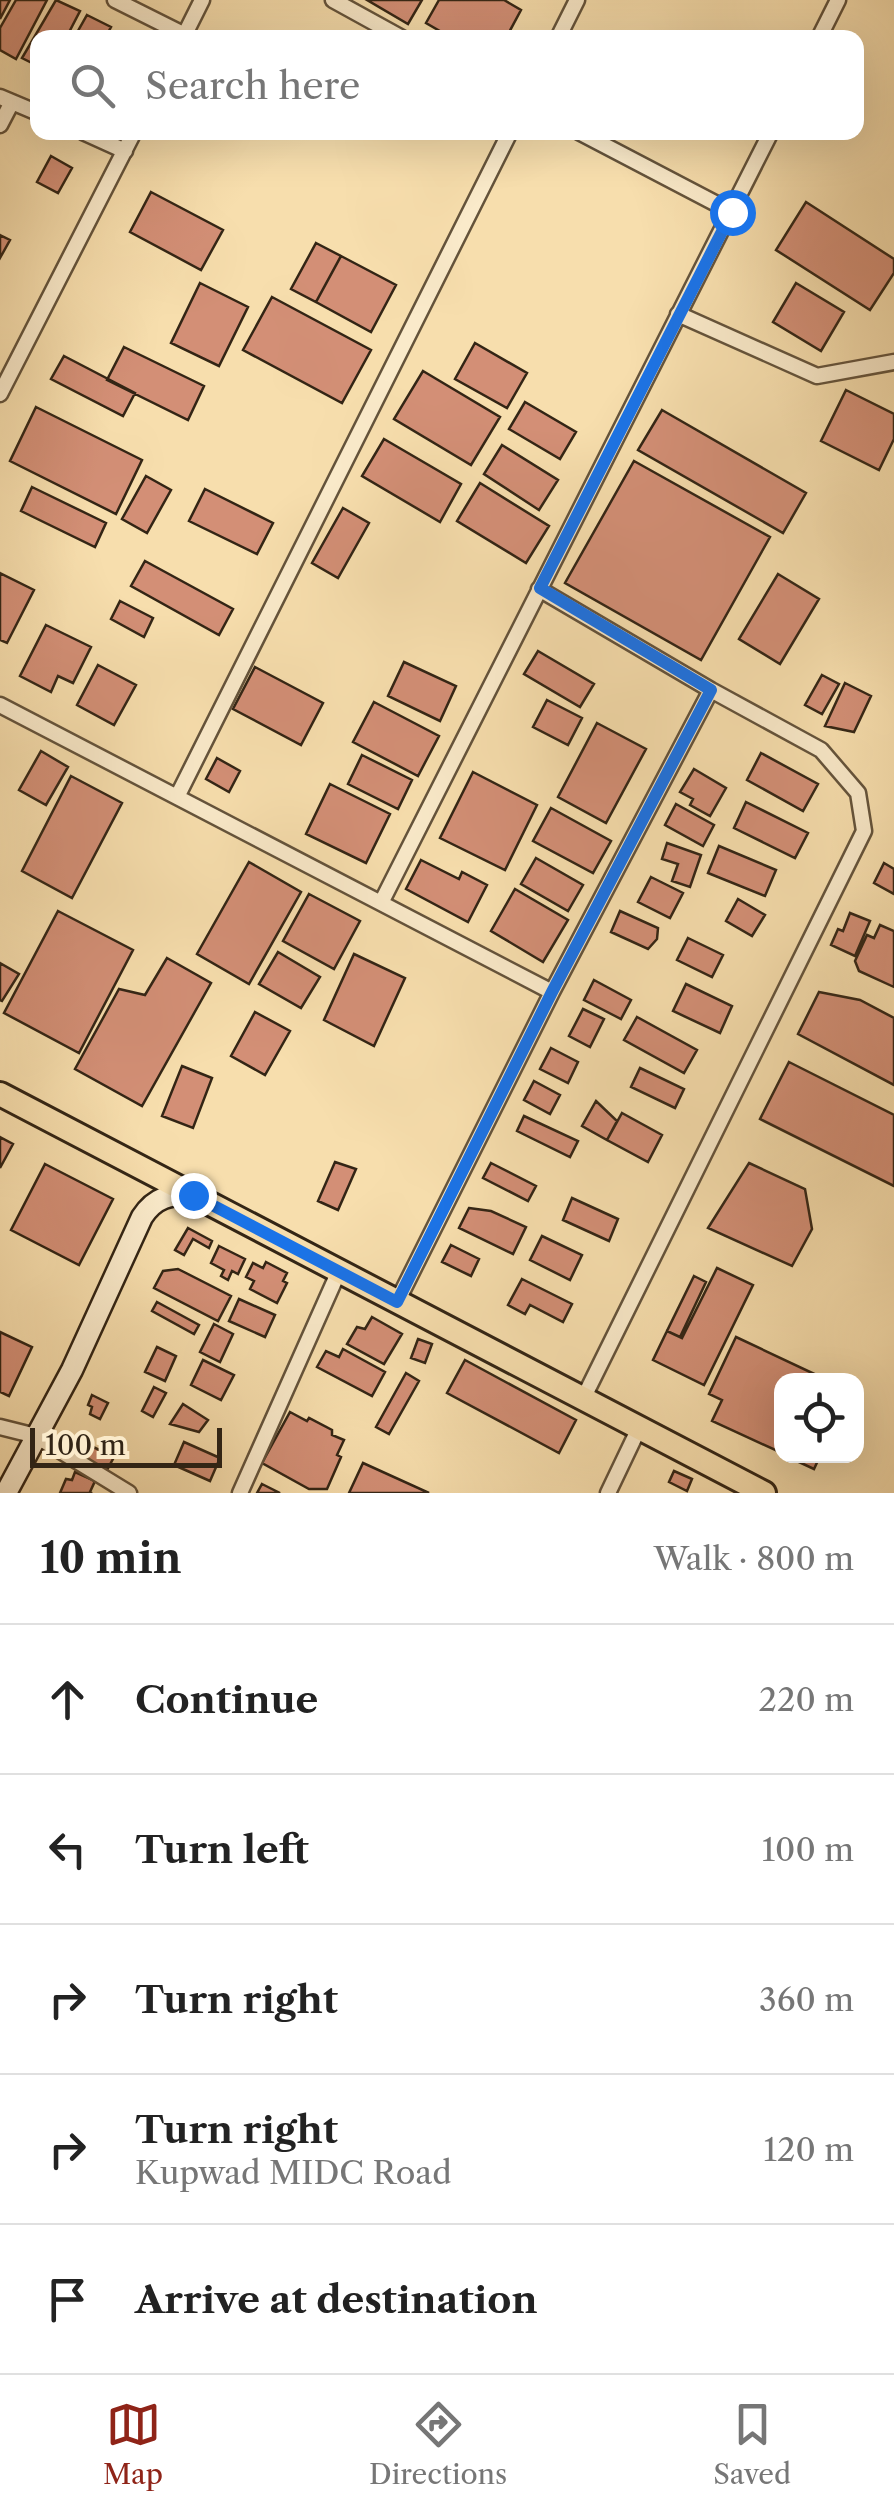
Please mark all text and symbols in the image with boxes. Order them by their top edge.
search box [30,30,864,140]
icon: search [65,58,120,113]
text: Search here [145,62,360,109]
route start [710,190,756,236]
route end [171,1173,217,1219]
map controls [774,1373,864,1463]
button: locate [774,1373,864,1463]
scale bar [30,1423,222,1468]
text: 100 m [45,1428,126,1462]
text: 10 min [40,1532,181,1584]
text: Walk · 800 m [654,1539,854,1578]
icon: ahead [40,1672,95,1727]
text: Continue [135,1676,318,1723]
text: 220 m [759,1680,854,1719]
icon: left [40,1822,95,1877]
text: Turn left [135,1826,309,1873]
text: 100 m [762,1830,854,1869]
icon: right [40,1972,95,2027]
text: Turn right [135,1976,338,2023]
text: 360 m [759,1980,854,2019]
text: Turn right [135,2106,338,2153]
icon: right [40,2122,95,2177]
text: 120 m [764,2130,854,2169]
text: Kupwad MIDC Road [135,2153,452,2192]
icon: arrive [40,2272,95,2327]
text: Arrive at destination [135,2276,538,2323]
tab: Map [103,2397,163,2491]
tab: Directions [369,2397,507,2491]
tab: Saved [713,2397,791,2491]

